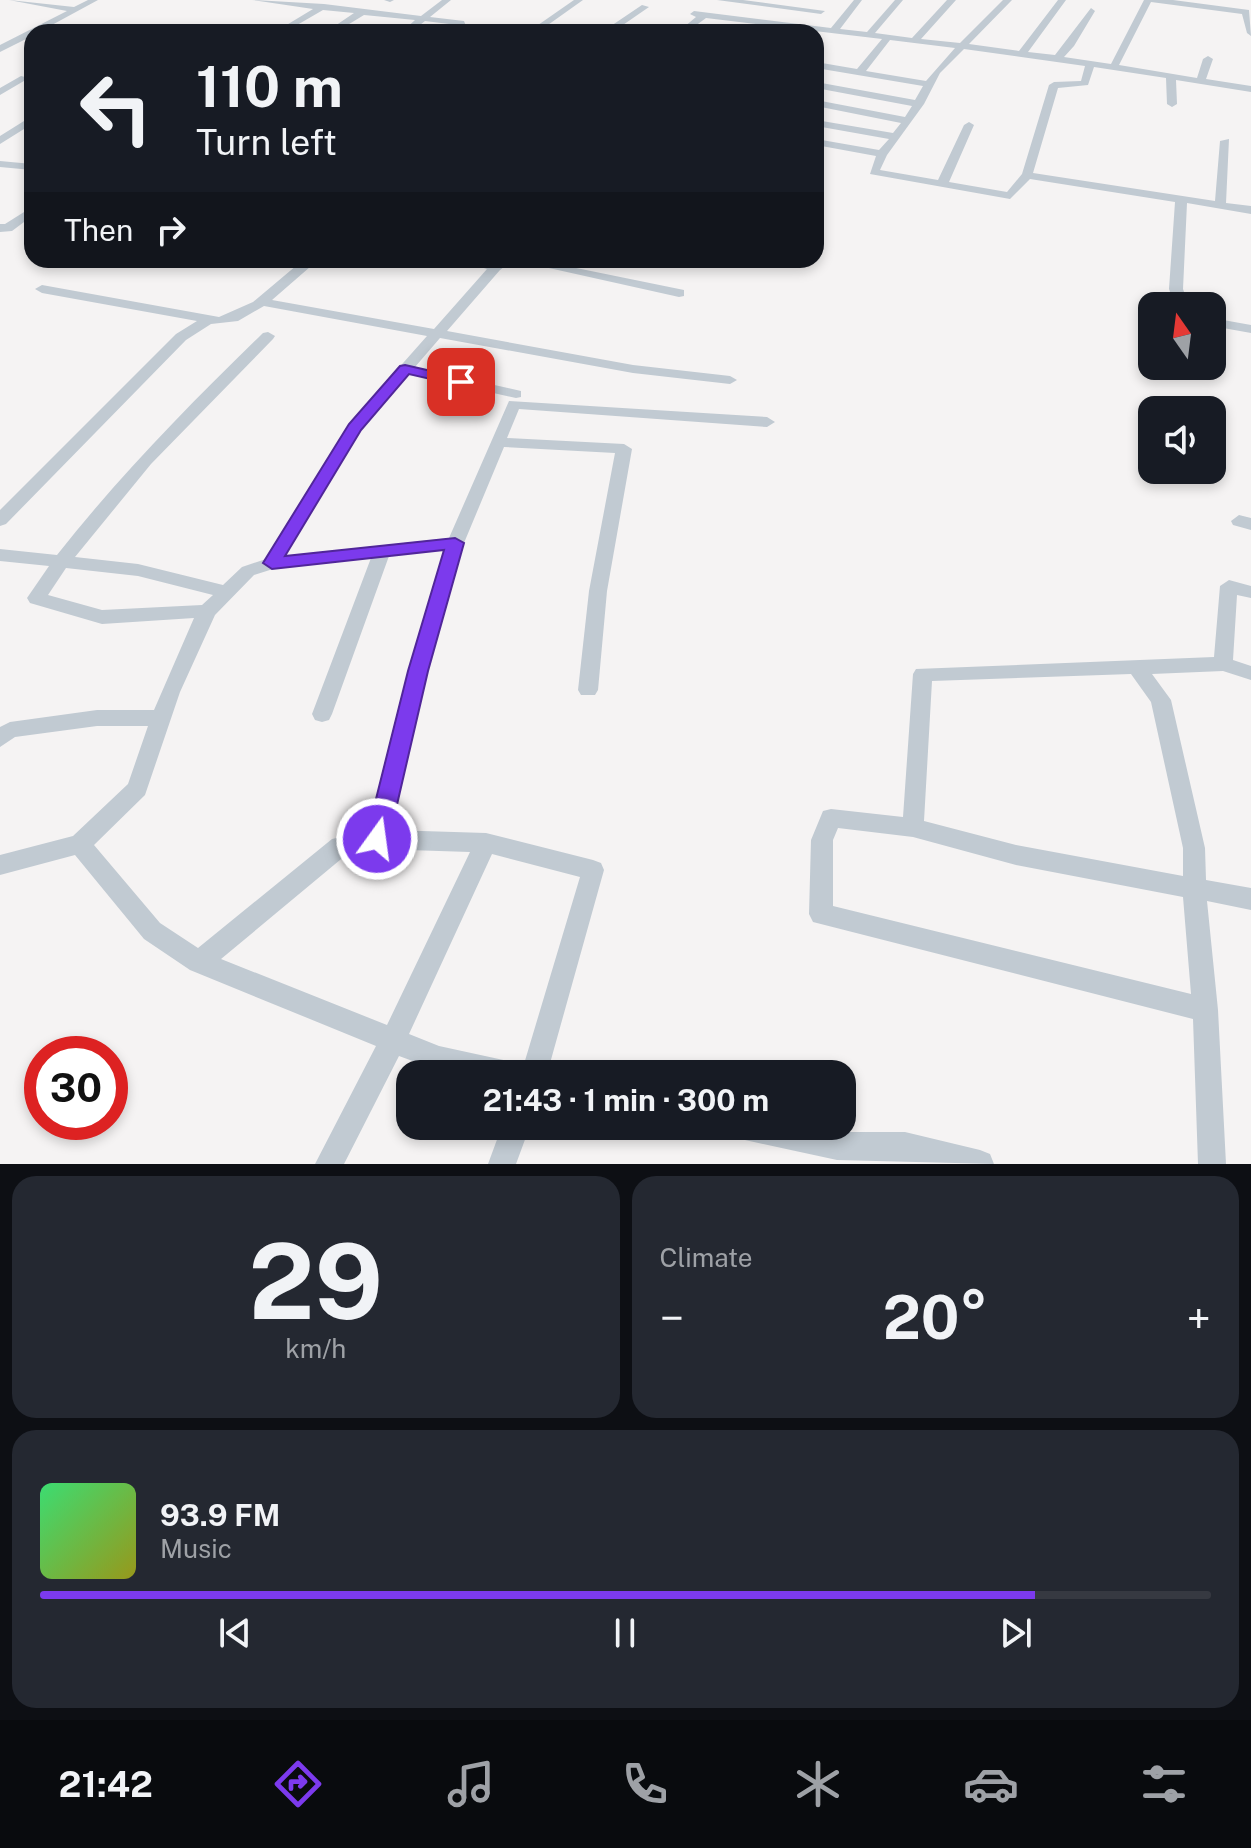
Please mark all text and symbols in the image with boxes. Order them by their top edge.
text: 110 m [196,54,343,120]
icon: left [64,56,168,160]
text: Turn left [196,121,337,163]
icon: right [149,208,193,252]
text: Then [64,212,133,248]
north arrow [1138,292,1226,380]
map controls [1138,292,1226,484]
pin [427,348,495,416]
icon: arrive [439,360,483,404]
button: sound [1138,396,1226,484]
position arrow [335,797,419,881]
speed limit sign: 30 [24,1036,128,1140]
text: 21:43 · 1 min · 300 m [483,1082,769,1118]
text: 29 [248,1220,383,1342]
text: Climate [660,1242,753,1273]
text: 20° [883,1282,988,1353]
text: − [660,1292,684,1344]
text: + [1187,1292,1211,1344]
text: km/h [285,1333,346,1364]
text: 93.9 FM [160,1497,280,1533]
text: Music [160,1533,232,1564]
icon: previous [213,1611,257,1655]
icon: pause [603,1611,647,1655]
icon: next [994,1611,1038,1655]
icon: directions [270,1756,326,1812]
icon: music [443,1756,499,1812]
icon: phone [617,1756,673,1812]
icon: climate [790,1756,846,1812]
icon: car [963,1756,1019,1812]
icon: filters [1136,1756,1192,1812]
text: 21:42 [59,1763,153,1805]

